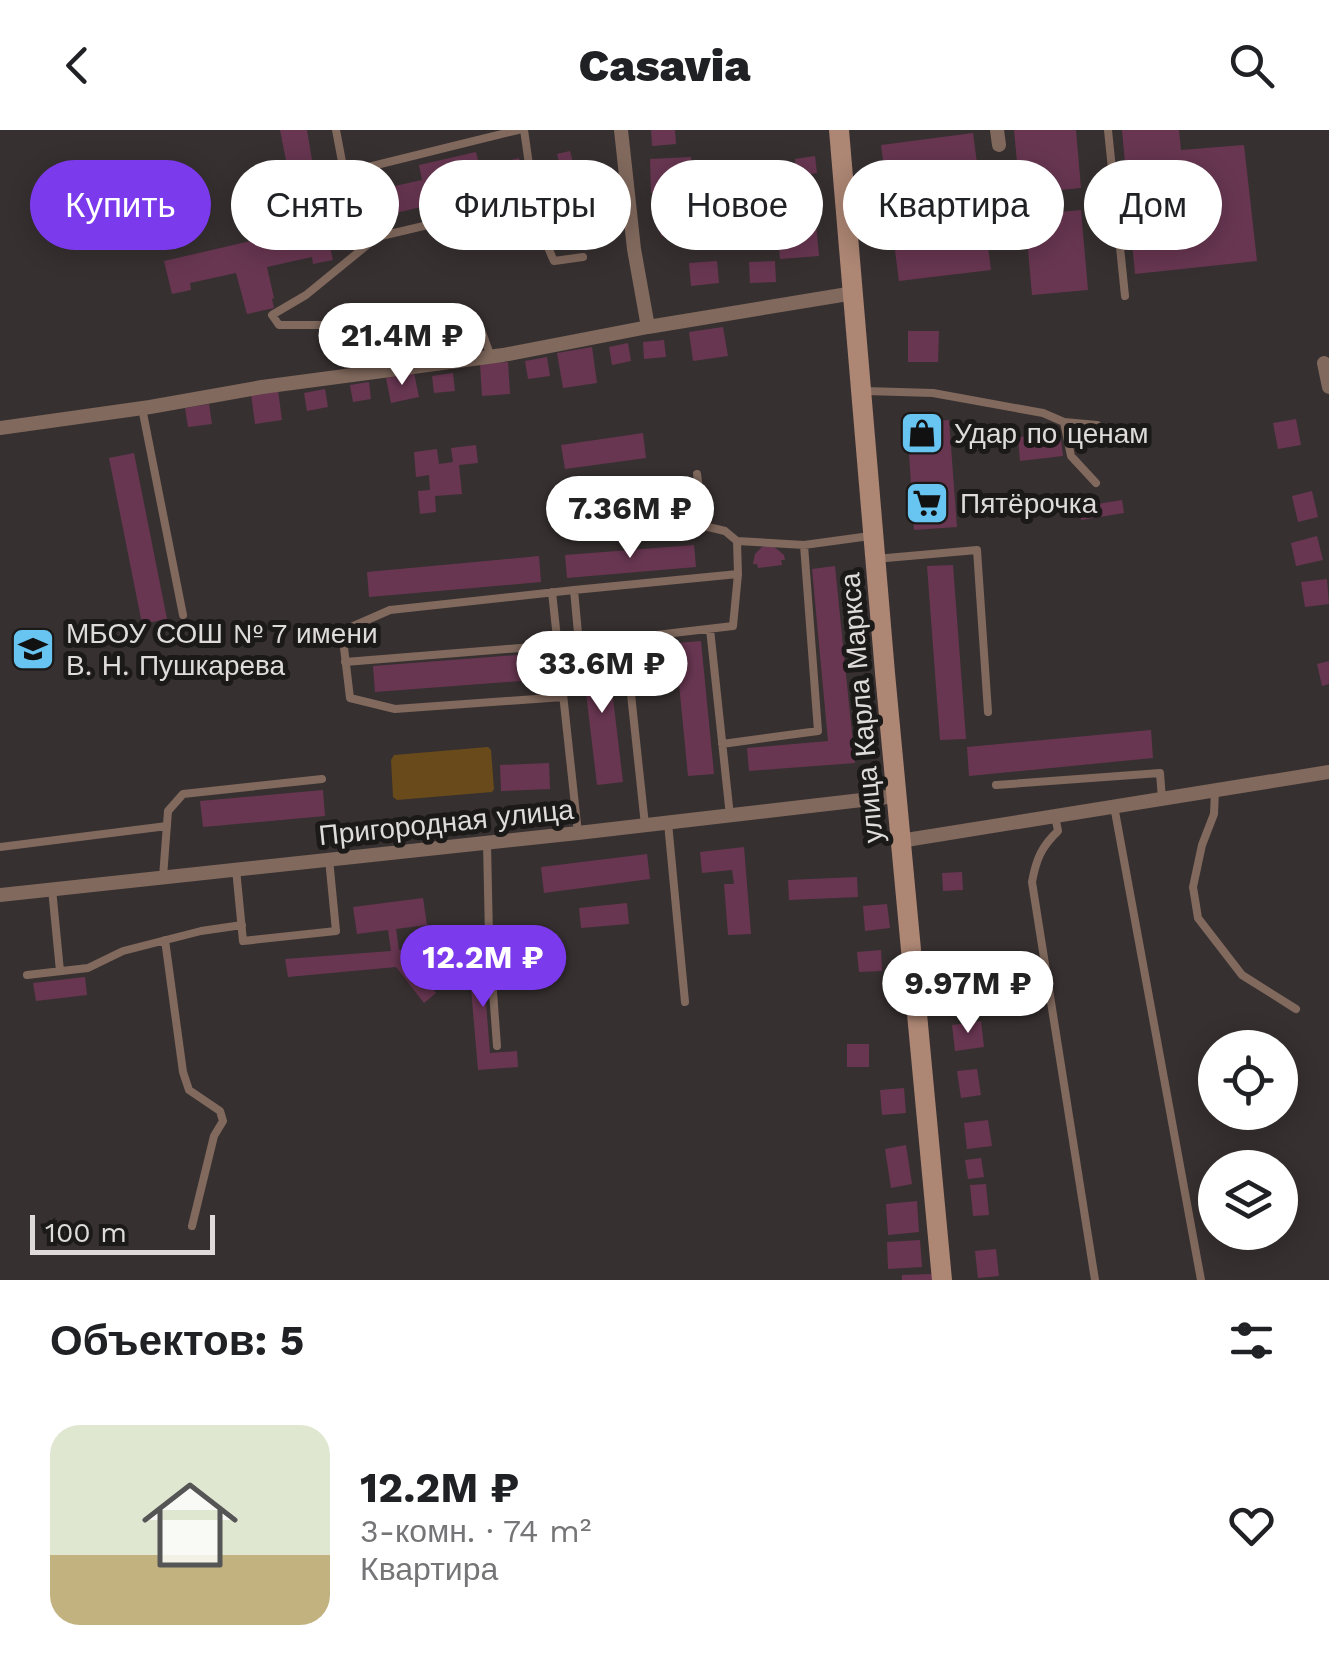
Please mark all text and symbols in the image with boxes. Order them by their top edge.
icon: back [50,38,105,93]
icon: search [1224,38,1279,93]
text: Casavia [579,39,750,92]
chip: Купить [30,160,211,250]
chip: Снять [231,160,399,250]
chip: Фильтры [419,160,631,250]
chip: Новое [651,160,823,250]
chip: Квартира [843,160,1064,250]
chip: Дом [1084,160,1222,250]
pin: 21.4M ₽ [310,303,494,388]
text: 21.4M ₽ [341,316,463,354]
shop icon: Удар по ценам [899,410,945,456]
place label: Удар по ценам [954,417,1149,450]
pin: 7.36M ₽ [538,476,722,561]
supermarket icon: Пятёрочка [904,480,950,526]
place label: Пятёрочка [960,487,1098,520]
text: 7.36M ₽ [568,489,692,527]
street label: улица Карла Маркса [833,571,890,845]
place label: МБОУ СОШ № 7 имени В. Н. Пушкарева [66,617,378,682]
school or university icon: МБОУ СОШ № 7 имени В. Н. Пушкарева [10,626,56,672]
pin: 33.6M ₽ [510,631,694,716]
text: 33.6M ₽ [538,644,666,682]
street label: Пригородная улица [317,793,576,852]
pin: 12.2M ₽ [391,925,575,1010]
text: 12.2M ₽ [422,938,544,976]
pin: 9.97M ₽ [876,951,1060,1036]
text: 9.97M ₽ [904,964,1032,1002]
map controls [1198,1030,1298,1250]
button: locate [1198,1030,1298,1130]
button: layers [1198,1150,1298,1250]
scale bar [30,1210,215,1254]
text: 100 m [45,1216,127,1249]
icon: filters [1224,1313,1279,1368]
text: Объектов: 5 [50,1316,304,1365]
text: 12.2M ₽ [360,1463,519,1512]
icon: home [130,1465,250,1585]
icon: heart [1224,1498,1279,1553]
text: 3-комн. · 74 m² [360,1512,592,1550]
text: Квартира [360,1550,498,1588]

